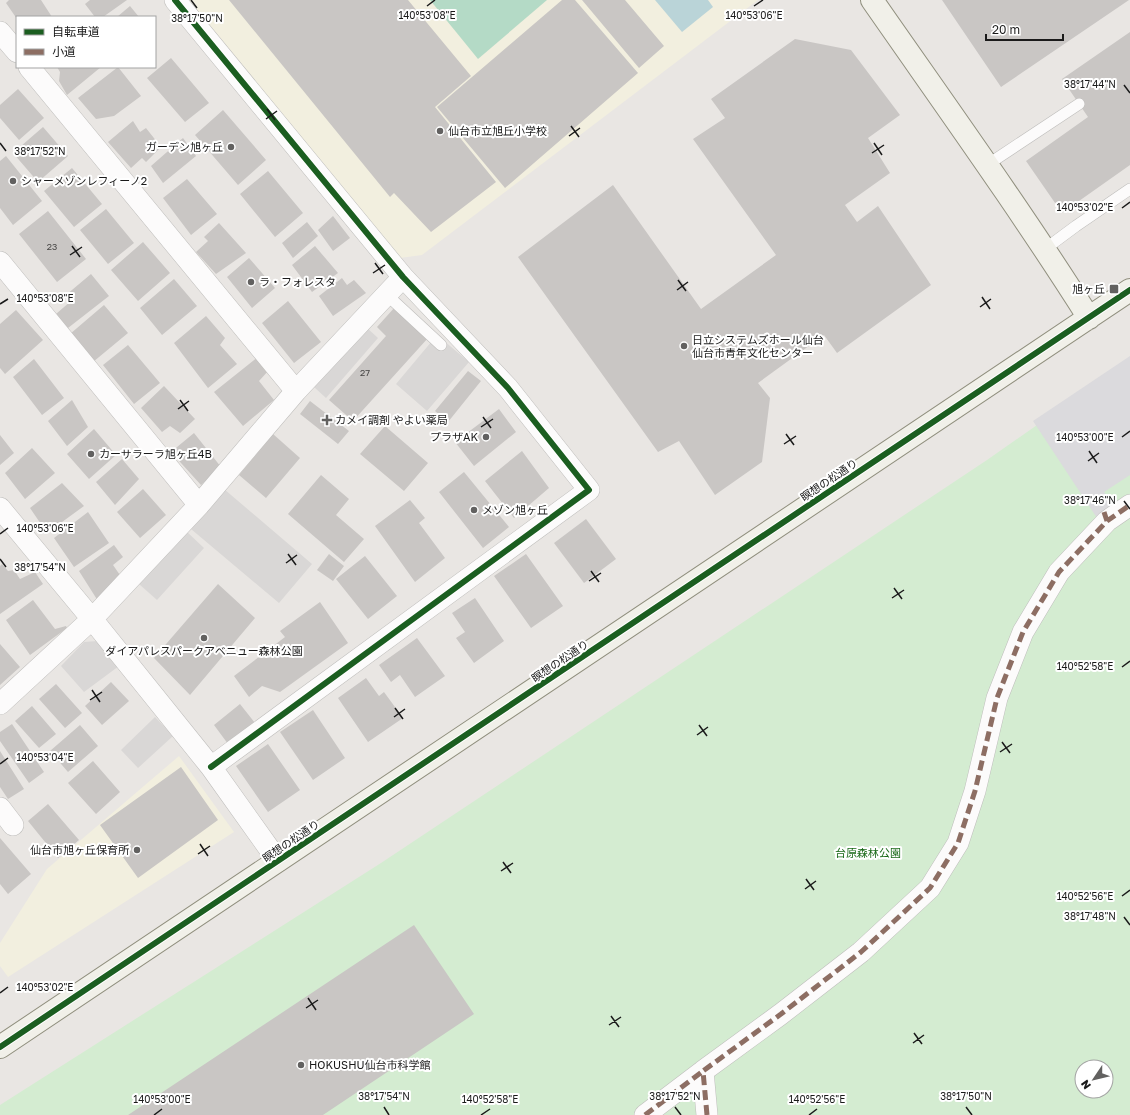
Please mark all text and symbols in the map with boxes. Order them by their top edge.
text: 140°53'08"E [398,9,456,21]
text: 140°53'06"E [725,9,783,21]
text: 38°17'50"N [171,12,223,24]
legend [16,16,156,68]
scale bar [986,16,1063,42]
text: 20 m [992,22,1020,37]
text: 自転車道 [52,24,100,39]
text: 小道 [52,44,76,59]
text: 38°17'44"N [1064,78,1116,90]
place label: 仙台市立旭丘小学校 [448,124,547,137]
marker: 仙台市立旭丘小学校 [435,126,445,136]
place label: ガーデン旭ヶ丘 [146,140,223,153]
marker: ガーデン旭ヶ丘 [226,142,236,152]
text: 38°17'52"N [14,145,66,157]
place label: シャーメゾンレフィーノ2 [21,174,147,187]
marker: シャーメゾンレフィーノ2 [8,176,18,186]
text: 140°53'02"E [1057,201,1113,213]
house number: 23 [47,241,57,252]
place label: ラ・フォレスタ [259,275,336,288]
marker: ラ・フォレスタ [246,277,256,287]
place label: 旭ヶ丘 [1072,282,1105,295]
marker: 旭ヶ丘 [1108,283,1120,295]
text: 140°53'08"E [16,292,74,304]
place label: 日立システムズホール仙台 仙台市青年文化センター [692,333,824,359]
marker: 日立システムズホール仙台 仙台市青年文化センター [679,341,689,351]
house number: 27 [360,367,370,378]
place label: カメイ調剤 やよい薬局 [335,413,448,426]
marker: カメイ調剤 やよい薬局 [322,415,332,425]
place label: プラザAK [430,430,478,443]
text: 140°53'00"E [1056,431,1114,443]
marker: プラザAK [481,432,491,442]
place label: カーサラーラ旭ヶ丘4B [99,447,212,460]
marker: カーサラーラ旭ヶ丘4B [86,449,96,459]
street label: 瞑想の松通り [798,456,860,503]
text: 38°17'46"N [1064,494,1116,506]
place label: メゾン旭ヶ丘 [482,503,548,516]
marker: メゾン旭ヶ丘 [469,505,479,515]
text: 140°53'06"E [16,522,74,534]
text: 38°17'54"N [14,561,66,573]
marker: ダイアパレスパークアベニュー森林公園 [199,633,209,643]
street label: 瞑想の松通り [529,637,591,684]
place label: ダイアパレスパークアベニュー森林公園 [105,644,303,657]
text: 140°52'58"E [1057,660,1113,672]
text: 140°53'04"E [16,751,74,763]
street label: 瞑想の松通り [260,817,322,864]
place label: 仙台市旭ヶ丘保育所 [30,843,130,856]
marker: 仙台市旭ヶ丘保育所 [132,845,142,855]
park label: 台原森林公園 [835,846,901,859]
text: 140°52'56"E [1057,890,1113,902]
text: 38°17'48"N [1064,910,1116,922]
text: 140°53'02"E [17,981,73,993]
place label: HOKUSHU仙台市科学館 [309,1058,431,1071]
north arrow [1074,1059,1114,1099]
marker: HOKUSHU仙台市科学館 [296,1060,306,1070]
text: N [1078,1078,1093,1092]
text: 38°17'54"N [358,1090,410,1102]
text: 38°17'52"N [649,1090,701,1102]
text: 38°17'50"N [940,1090,992,1102]
text: 140°53'00"E [133,1093,191,1105]
text: 140°52'58"E [462,1093,518,1105]
text: 140°52'56"E [789,1093,845,1105]

